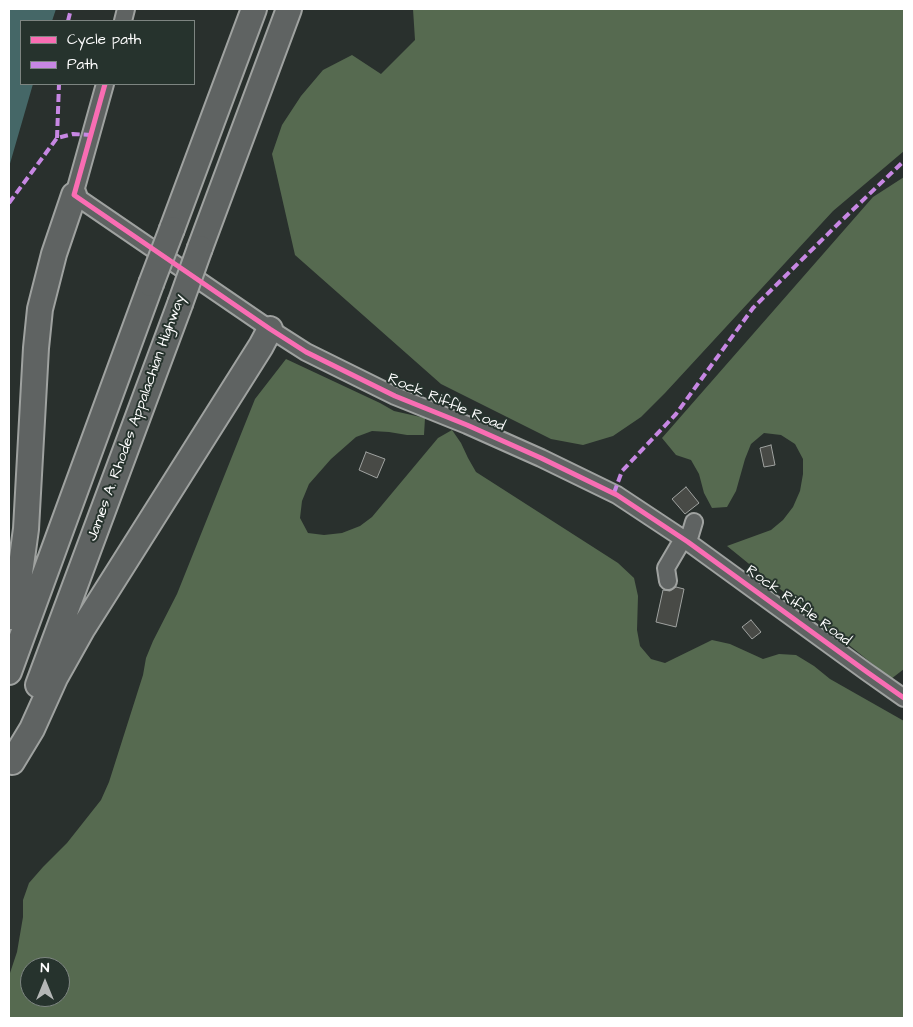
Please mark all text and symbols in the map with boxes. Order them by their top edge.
legend [20,20,195,85]
text: Cycle path [67,29,141,50]
text: Path [67,54,98,75]
street label: James A. Rhodes Appalachian Highway [84,292,190,544]
street label: Rock Riffle Road [385,370,507,436]
street label: Rock Riffle Road [742,562,854,650]
north arrow [20,957,70,1007]
text: N [41,958,49,978]

